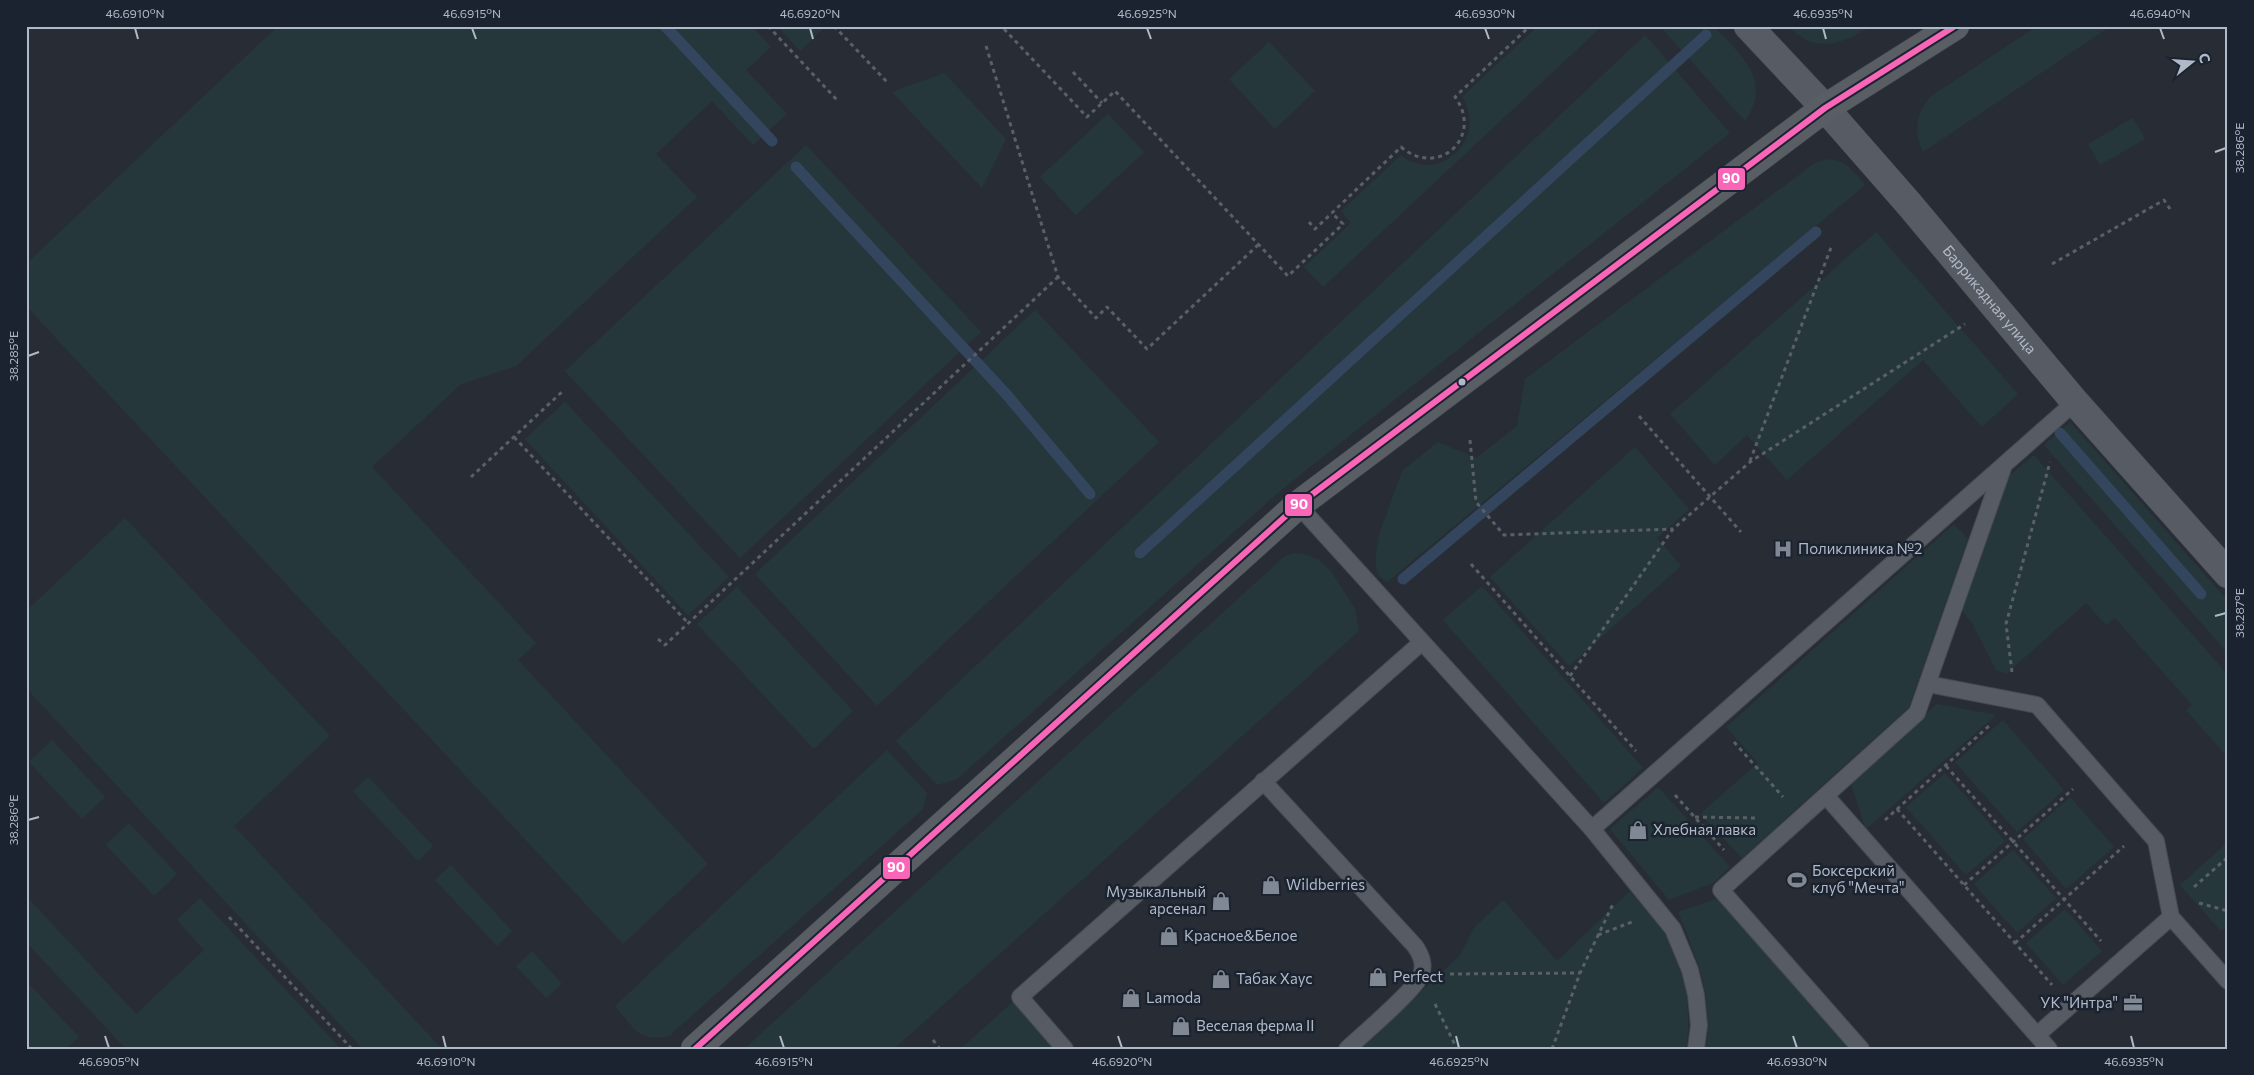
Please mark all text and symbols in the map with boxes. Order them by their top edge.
text: 46.6910°N [106,6,164,20]
text: 46.6915°N [443,6,501,20]
text: 46.6920°N [780,6,840,20]
text: 46.6925°N [1117,6,1177,20]
text: 46.6930°N [1455,6,1515,20]
text: 46.6935°N [1793,6,1853,20]
text: 46.6940°N [2129,6,2191,20]
north arrow [2166,38,2216,88]
text: С [2195,51,2214,65]
text: 38.286°E [2232,123,2246,173]
line badge: 90 [1717,167,1746,191]
text: 90 [1722,169,1740,186]
street label: Баррикадная улица [1939,241,2041,357]
text: 38.285°E [6,331,20,381]
unlabelled marker [1457,377,1467,387]
line badge: 90 [1284,493,1313,517]
text: 90 [1290,495,1308,512]
hospital icon: Поликлиника №2 [1772,538,1794,560]
place label: Поликлиника №2 [1798,539,1922,557]
text: 38.287°E [2232,588,2246,638]
text: 38.286°E [6,795,20,845]
shop icon: Хлебная лавка [1627,819,1649,841]
place label: Хлебная лавка [1653,820,1756,838]
line badge: 90 [882,856,911,880]
text: 90 [887,858,905,875]
place label: Боксерский клуб "Мечта" [1812,861,1905,896]
sports icon: Боксерский клуб "Мечта" [1786,869,1808,891]
shop icon: Wildberries [1260,874,1282,896]
place label: Wildberries [1286,875,1365,893]
place label: Музыкальный арсенал [1106,882,1206,917]
shop icon: Музыкальный арсенал [1210,890,1232,912]
shop icon: Красное&Белое [1158,925,1180,947]
place label: Красное&Белое [1184,926,1297,944]
shop icon: Perfect [1367,966,1389,988]
place label: Perfect [1393,967,1443,985]
shop icon: Табак Хаус [1210,968,1232,990]
place label: Табак Хаус [1236,969,1313,987]
shop icon: Lamoda [1120,987,1142,1009]
place label: Lamoda [1146,988,1201,1006]
office icon: УК "Интра" [2122,992,2144,1014]
place label: УК "Интра" [2040,993,2118,1011]
shop icon: Веселая ферма II [1170,1015,1192,1037]
place label: Веселая ферма II [1196,1016,1314,1034]
text: 46.6905°N [79,1054,139,1068]
text: 46.6910°N [417,1054,475,1068]
text: 46.6915°N [755,1054,813,1068]
text: 46.6920°N [1092,1054,1152,1068]
text: 46.6925°N [1429,1054,1489,1068]
text: 46.6930°N [1767,1054,1827,1068]
text: 46.6935°N [2104,1054,2164,1068]

